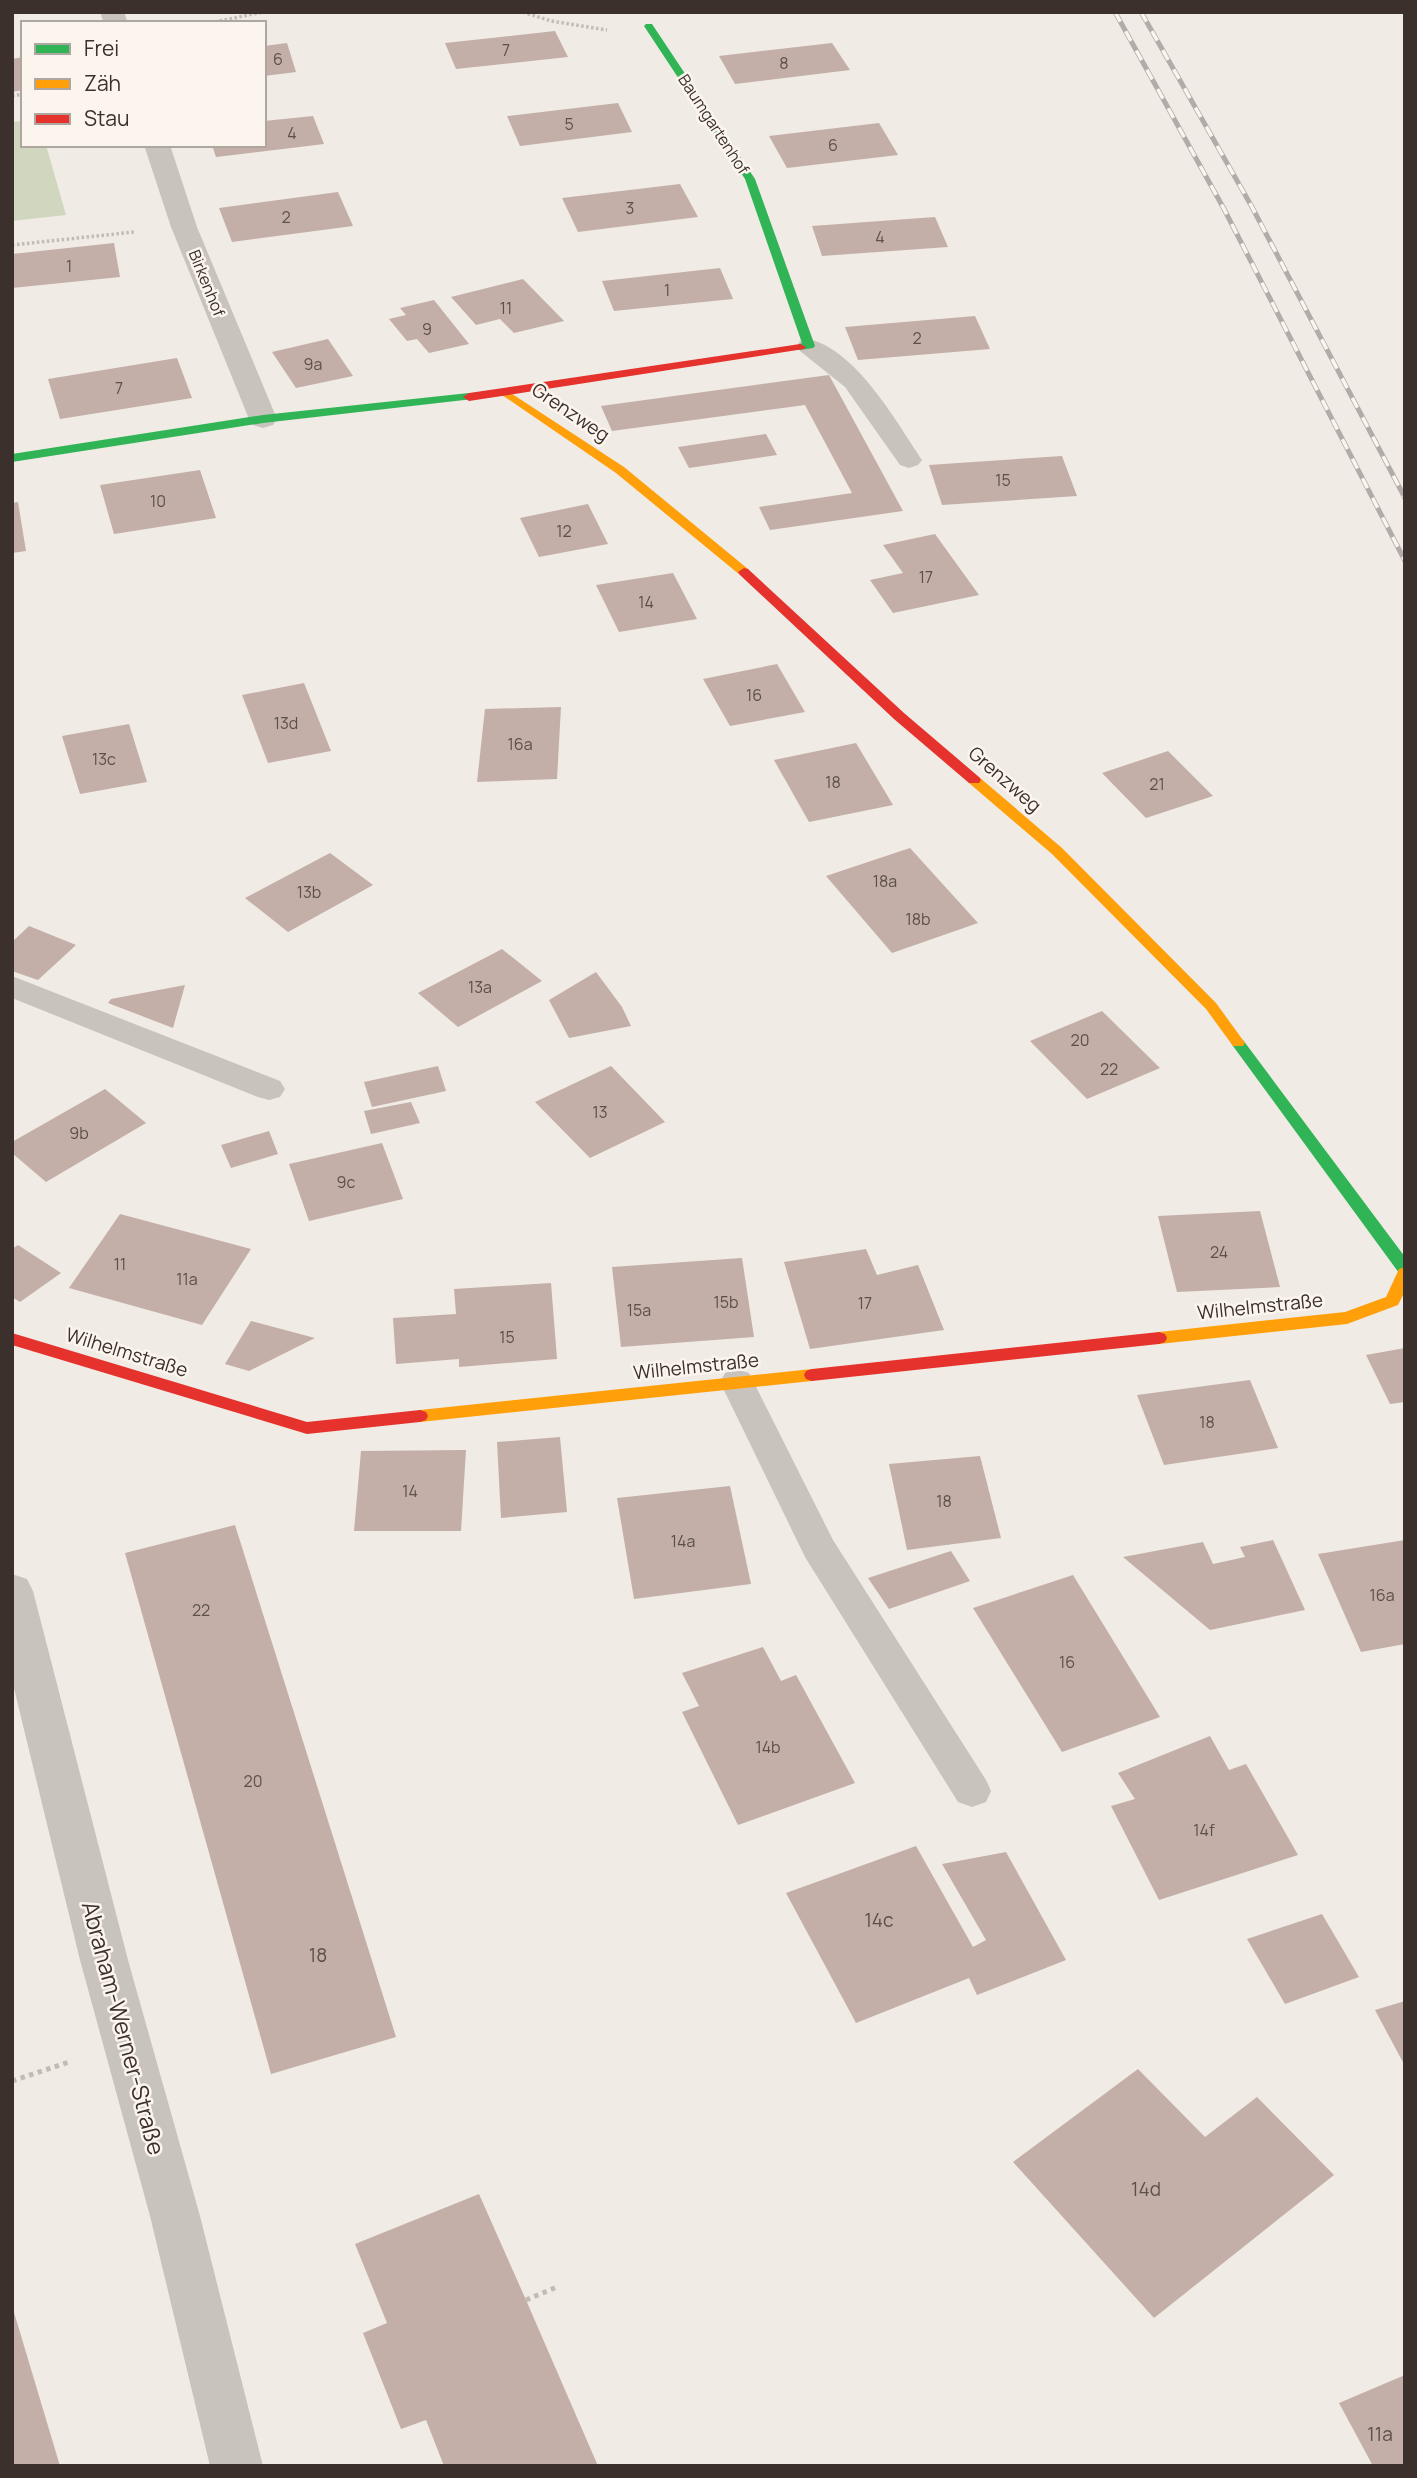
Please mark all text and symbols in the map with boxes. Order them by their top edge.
legend [21,21,266,147]
text: Frei [84,34,119,62]
house number: 7 [502,39,510,61]
house number: 6 [273,48,283,70]
house number: 8 [779,52,789,74]
text: Zäh [84,69,121,97]
street label: Baumgartenhof [673,70,755,179]
text: Stau [84,104,130,132]
house number: 5 [564,113,574,135]
house number: 4 [287,122,297,144]
house number: 6 [828,134,838,156]
house number: 3 [626,197,634,219]
house number: 2 [281,206,291,228]
house number: 4 [875,226,885,248]
street label: Birkenhof [184,246,230,320]
house number: 1 [66,255,72,277]
house number: 1 [664,279,670,301]
house number: 11 [500,297,512,319]
house number: 9 [422,318,432,340]
house number: 2 [912,327,922,349]
house number: 9a [304,353,322,375]
street label: Grenzweg [527,376,615,448]
house number: 7 [115,377,123,399]
house number: 15 [995,469,1011,491]
house number: 10 [150,490,166,512]
house number: 12 [556,520,572,542]
house number: 17 [919,566,933,588]
house number: 14 [638,591,654,613]
house number: 16 [746,684,762,706]
house number: 13d [274,712,298,734]
house number: 16a [507,733,533,755]
street label: Grenzweg [963,740,1047,818]
house number: 13c [92,748,116,770]
house number: 18 [825,771,841,793]
house number: 21 [1149,773,1165,795]
house number: 18a [873,870,897,892]
house number: 13b [297,881,321,903]
house number: 18b [906,908,931,930]
house number: 13a [468,976,492,998]
house number: 20 [1071,1029,1089,1051]
house number: 22 [1100,1058,1118,1080]
house number: 13 [592,1101,608,1123]
house number: 9b [69,1122,89,1144]
house number: 9c [337,1171,356,1193]
house number: 24 [1210,1241,1228,1263]
house number: 11 [114,1253,126,1275]
house number: 11a [176,1268,198,1290]
street label: Wilhelmstraße [1196,1286,1324,1326]
house number: 15b [714,1291,738,1313]
house number: 17 [858,1292,872,1314]
house number: 15a [627,1299,651,1321]
street label: Wilhelmstraße [63,1321,191,1383]
house number: 15 [499,1326,515,1348]
street label: Wilhelmstraße [632,1346,760,1386]
house number: 18 [1199,1411,1215,1433]
house number: 14 [402,1480,418,1502]
house number: 18 [936,1490,952,1512]
house number: 14a [671,1530,695,1552]
house number: 16a [1369,1584,1395,1606]
house number: 22 [192,1599,210,1621]
house number: 16 [1059,1651,1075,1673]
house number: 14b [755,1736,781,1758]
house number: 20 [244,1770,262,1792]
house number: 14f [1193,1819,1215,1841]
street label: Abraham-Werner-Straße [75,1898,173,2158]
house number: 14c [864,1907,894,1933]
house number: 18 [309,1942,327,1968]
house number: 14d [1131,2176,1161,2202]
house number: 11a [1367,2421,1393,2447]

